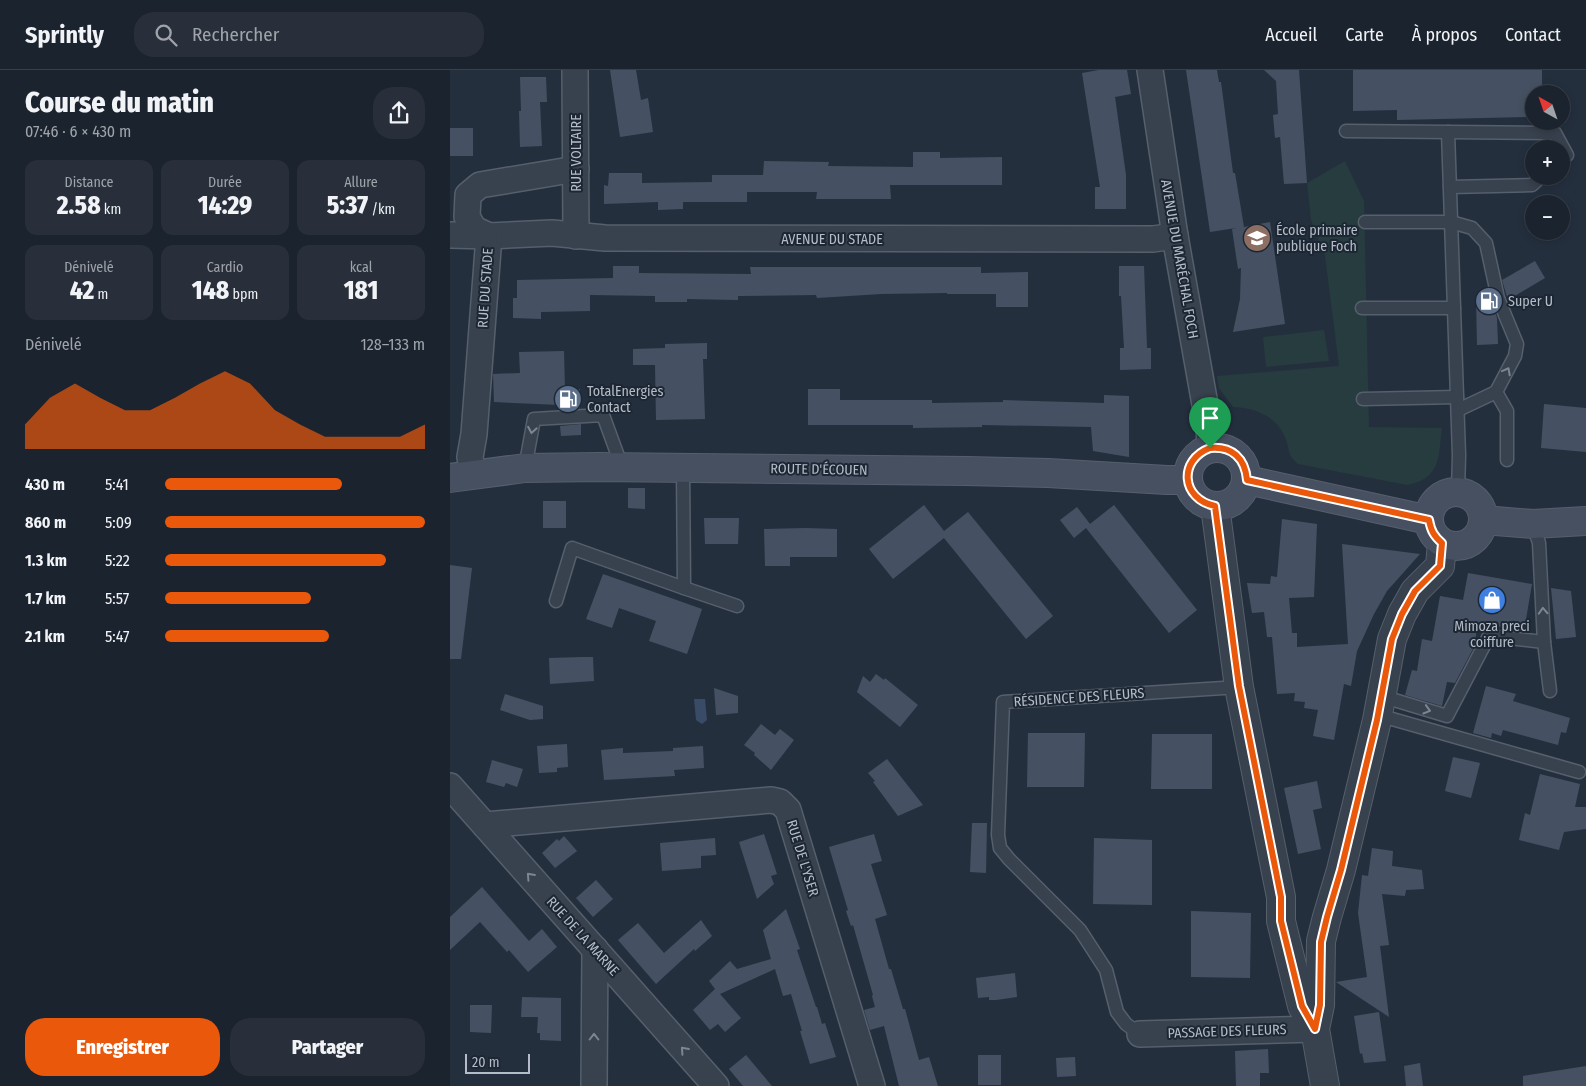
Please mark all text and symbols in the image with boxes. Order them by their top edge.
search box [134,12,484,57]
text: Sprintly [25,21,104,49]
icon: search [152,21,180,49]
text: Rechercher [192,23,279,46]
text: Accueil [1265,24,1317,46]
text: Carte [1345,24,1384,46]
text: À propos [1412,24,1477,46]
text: Contact [1505,24,1561,46]
north arrow [1525,85,1570,130]
map controls [1525,85,1570,240]
text: Course du matin [25,86,214,119]
button: share [373,87,425,139]
street label: RUE VOLTAIRE [568,114,585,192]
text: 07:46 · 6 × 430 m [25,122,131,141]
button: + [1525,140,1570,185]
text: Distance [65,174,114,191]
text: Durée [208,174,242,191]
text: Allure [344,174,378,191]
street label: AVENUE DU MARÉCHAL FOCH [1157,178,1203,340]
text: 2.58 [57,191,101,221]
text: 14:29 [198,191,252,221]
text: 5:37 [327,191,368,221]
button: − [1525,195,1570,240]
text: km [101,201,121,218]
text: /km [368,201,395,218]
place label: École primaire publique Foch [1276,221,1358,255]
school or university icon: École primaire publique Foch [1242,223,1272,253]
street label: AVENUE DU STADE [781,231,883,248]
street label: RUE DU STADE [474,247,497,328]
text: Dénivelé [64,259,114,276]
text: Cardio [207,259,243,276]
text: kcal [350,259,372,276]
text: 42 [70,276,94,306]
text: 148 [192,276,229,306]
text: 181 [344,276,378,306]
text: m [94,286,108,303]
text: bpm [229,286,258,303]
fuel station icon: Super U [1474,286,1504,316]
place label: Super U [1508,293,1553,310]
text: Dénivelé [25,335,82,354]
text: 128–133 m [361,335,425,354]
one-way arrow [1501,367,1511,376]
place label: TotalEnergies Contact [587,383,663,416]
fuel station icon: TotalEnergies Contact [553,384,583,414]
pin [1189,397,1231,448]
icon: arrive [1196,404,1224,432]
one-way arrow [528,426,538,435]
street label: ROUTE D'ÉCOUEN [770,459,868,479]
text: 430 m [25,475,65,494]
text: 5:41 [105,475,129,494]
text: 860 m [25,513,66,532]
text: 5:09 [105,513,132,532]
text: 1.3 km [25,551,67,570]
text: 5:22 [105,551,130,570]
shop icon: Mimoza preci coiffure [1477,585,1507,615]
text: 1.7 km [25,589,66,608]
text: 5:57 [105,589,129,608]
one-way arrow [1537,606,1548,614]
place label: Mimoza preci coiffure [1454,618,1530,651]
text: 2.1 km [25,627,65,646]
text: 5:47 [105,627,130,646]
street label: RÉSIDENCE DES FLEURS [1013,683,1145,711]
one-way arrow [1423,705,1431,715]
street label: RUE DE L'YSER [783,818,822,899]
one-way arrow [526,872,535,881]
street label: RUE DE LA MARNE [543,893,623,980]
button: Enregistrer [25,1018,220,1076]
button: Partager [230,1018,425,1076]
street label: PASSAGE DES FLEURS [1167,1021,1287,1042]
one-way arrow [589,1033,599,1041]
one-way arrow [681,1046,690,1055]
scale bar [465,1051,530,1074]
text: 20 m [472,1054,500,1071]

